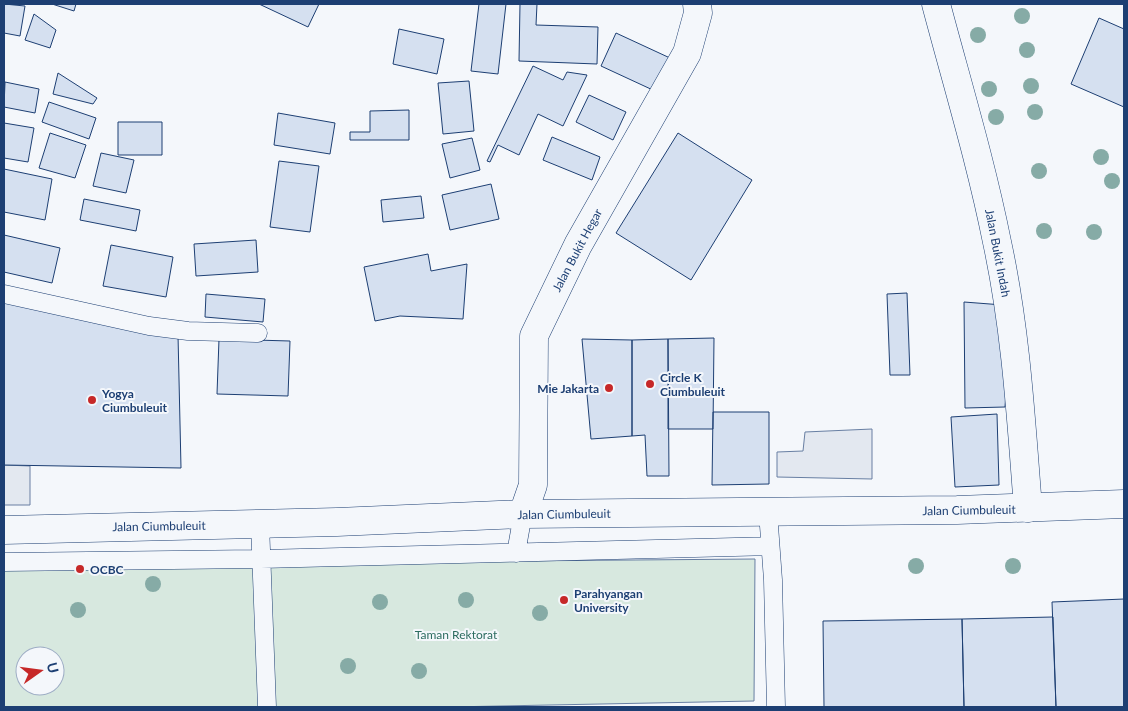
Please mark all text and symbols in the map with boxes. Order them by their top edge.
street label: Jalan Bukit Hegar [549,205,605,294]
street label: Jalan Bukit Indah [982,208,1014,298]
place label: Circle K Ciumbuleuit [660,370,726,399]
marker: Circle K Ciumbuleuit [644,378,656,390]
place label: Mie Jakarta [537,381,599,396]
marker: Mie Jakarta [603,382,615,394]
place label: Yogya Ciumbuleuit [101,386,168,415]
marker: Yogya Ciumbuleuit [86,394,98,406]
street label: Jalan Ciumbuleuit [922,502,1016,518]
street label: Jalan Ciumbuleuit [517,506,611,522]
street label: Jalan Ciumbuleuit [112,518,206,534]
place label: OCBC [90,562,124,577]
marker: OCBC [74,563,86,575]
place label: Parahyangan University [574,586,643,615]
marker: Parahyangan University [558,594,570,606]
park label: Taman Rektorat [415,627,498,642]
north arrow [15,646,65,696]
text: U [44,661,63,675]

